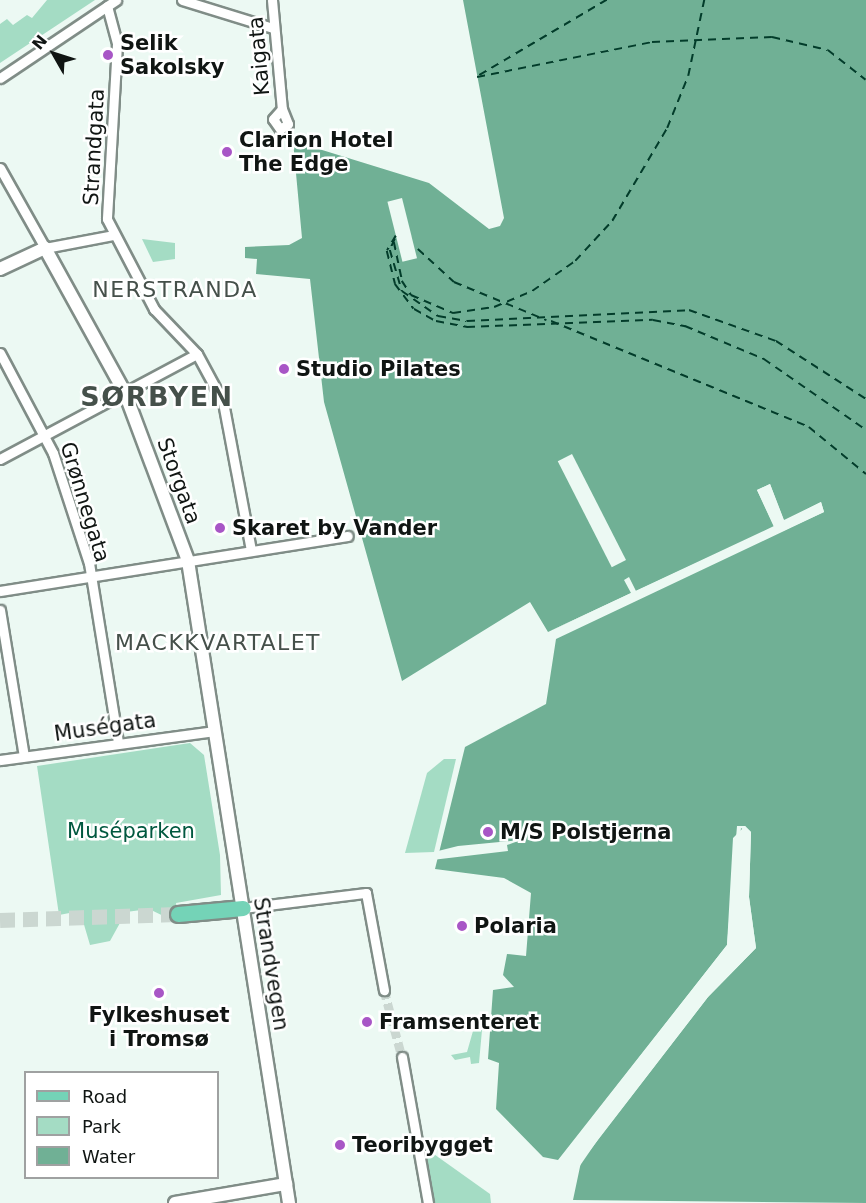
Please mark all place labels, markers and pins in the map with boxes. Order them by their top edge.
place label: Selik Sakolsky [120,30,224,80]
marker: Selik Sakolsky [101,48,115,62]
place label: Clarion Hotel The Edge [239,127,394,177]
marker: Clarion Hotel The Edge [220,145,234,159]
place label: Studio Pilates [296,356,461,382]
marker: Studio Pilates [277,362,291,376]
place label: Skaret by Vander [232,515,437,541]
marker: Skaret by Vander [213,521,227,535]
place label: M/S Polstjerna [500,819,671,845]
marker: M/S Polstjerna [481,825,495,839]
place label: Polaria [474,913,557,939]
marker: Polaria [455,919,469,933]
marker: Fylkeshuset i Tromsø [152,986,166,1000]
place label: Fylkeshuset i Tromsø [89,1002,229,1052]
place label: Framsenteret [379,1009,539,1035]
marker: Framsenteret [360,1015,374,1029]
place label: Teoribygget [352,1132,493,1158]
marker: Teoribygget [333,1138,347,1152]

